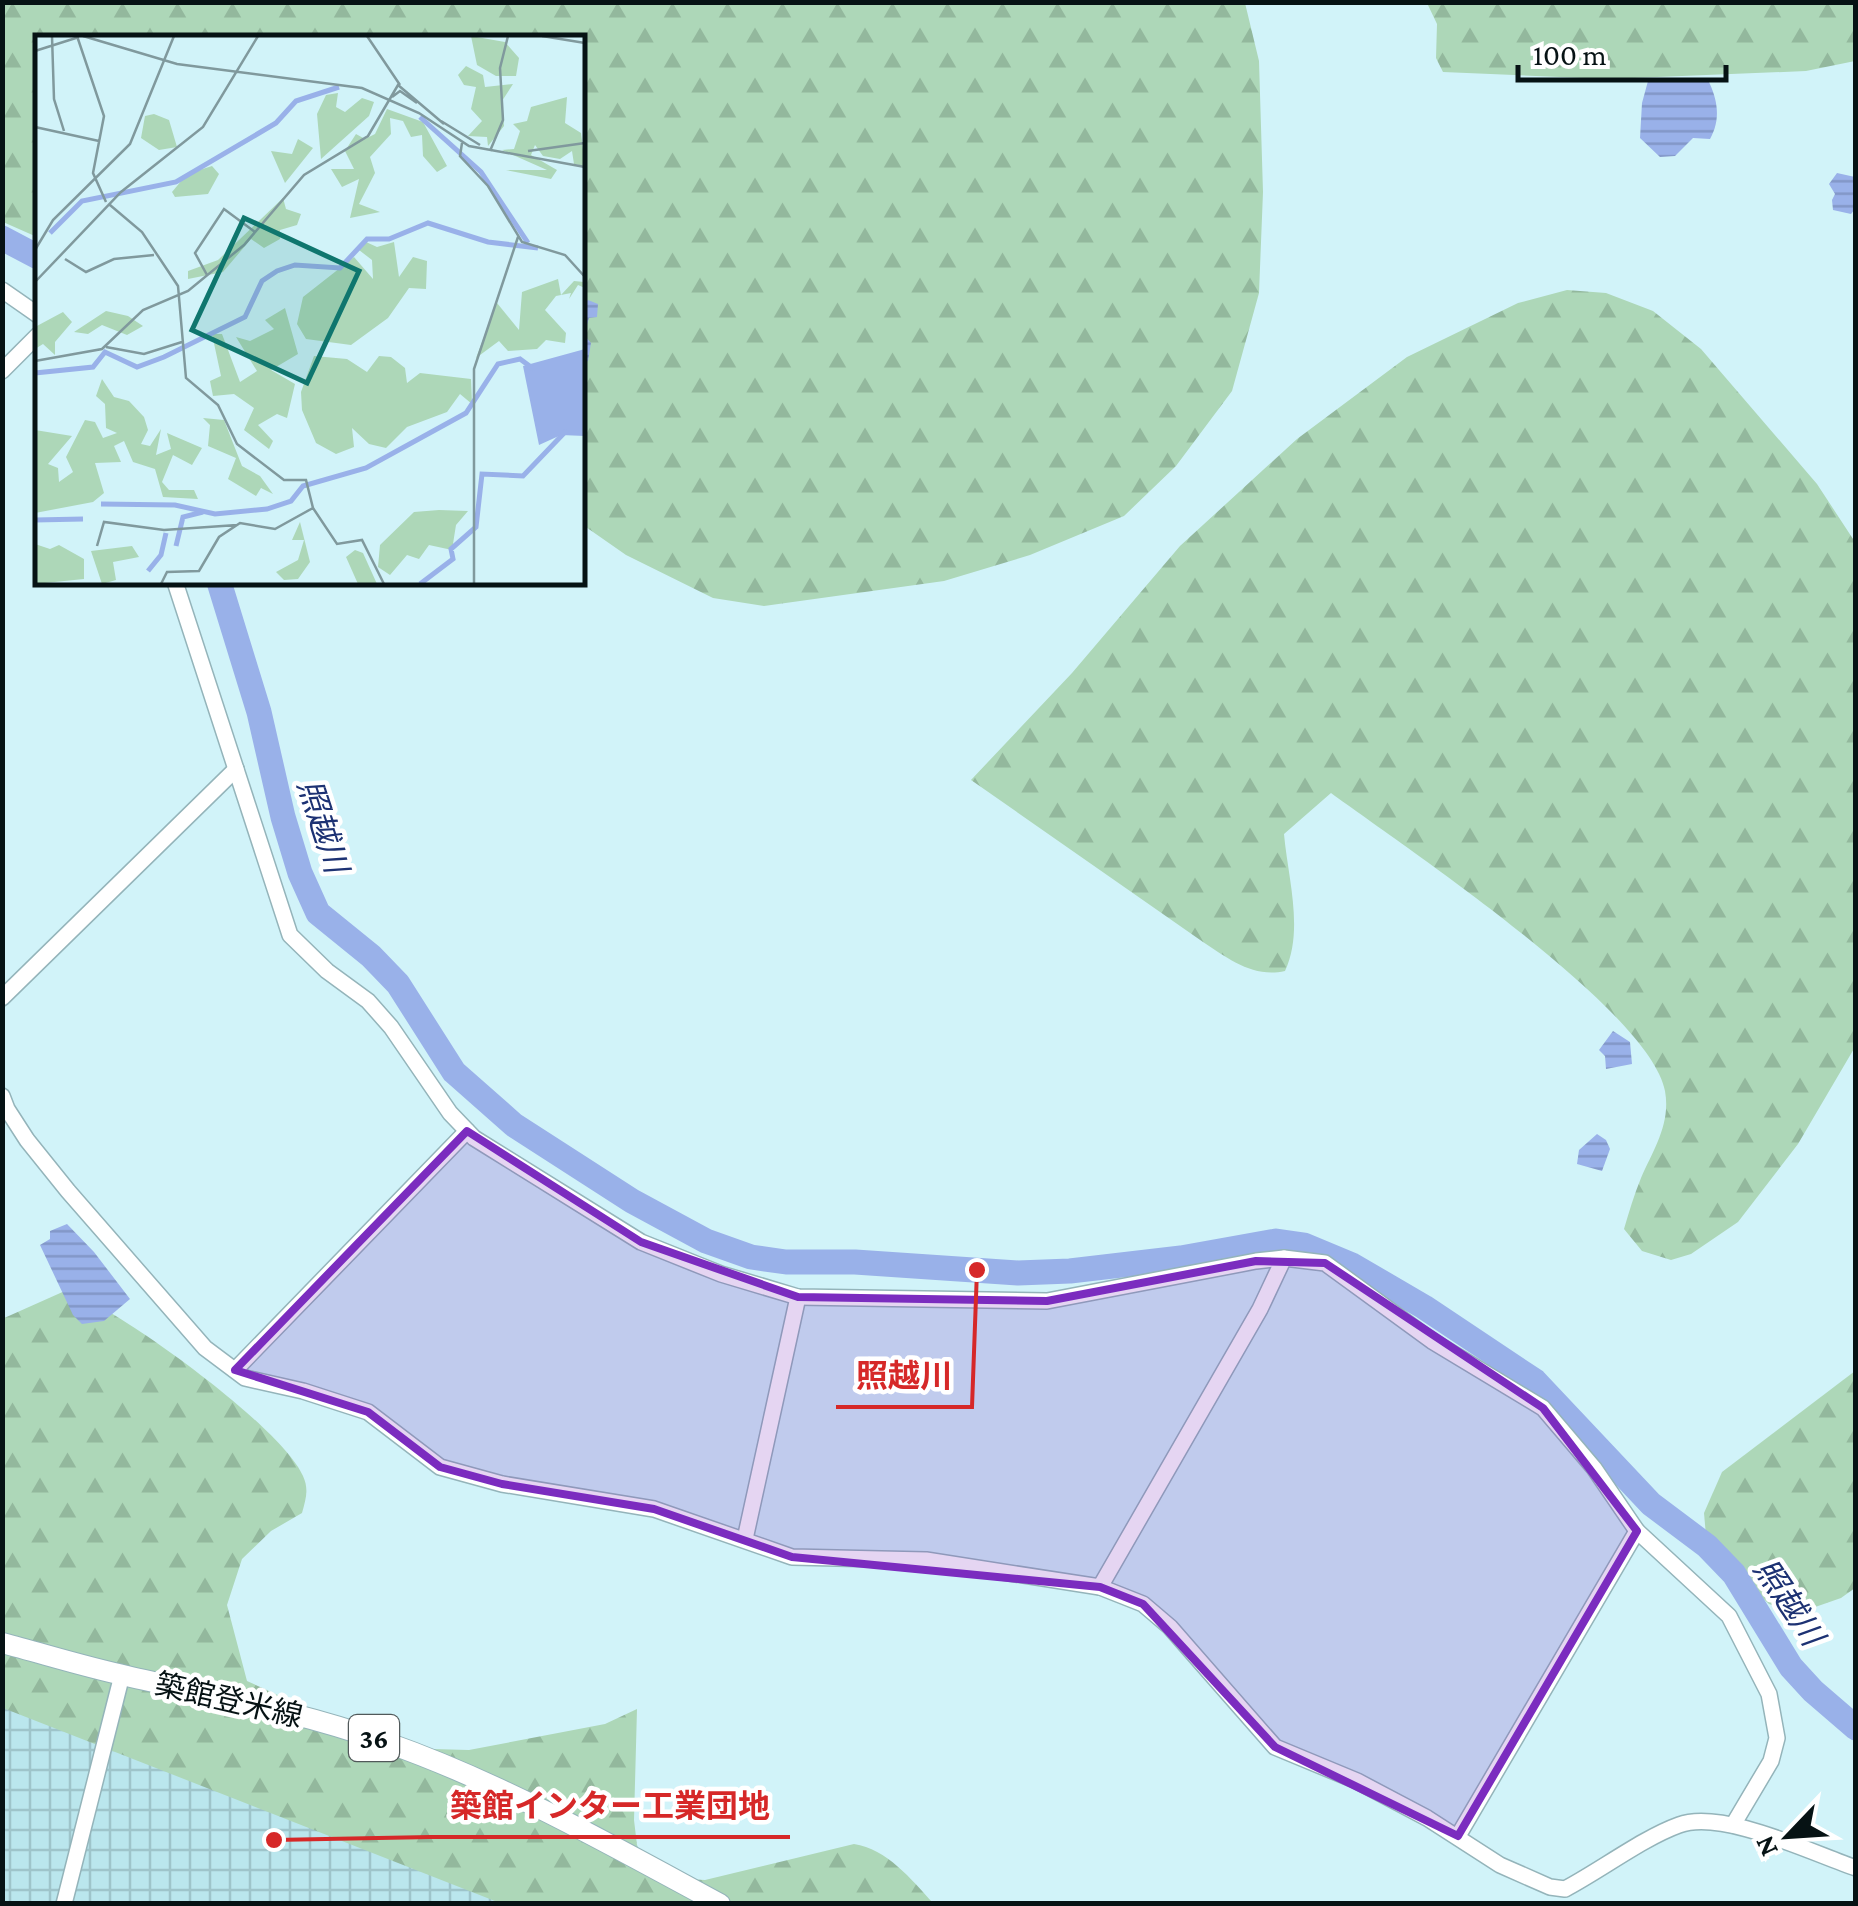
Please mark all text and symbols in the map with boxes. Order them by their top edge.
scale bar [1518,20,1726,82]
inset map [35,35,585,585]
text: 100 m [1533,38,1607,71]
water label: 照越川 [291,775,356,880]
callout: 照越川 [836,1345,972,1407]
text: 照越川 [856,1358,952,1394]
water label: 照越川 [1747,1552,1832,1654]
street label: 築館登米線 [152,1667,306,1733]
road number: 36 [349,1715,399,1761]
callout: 築館インター工業団地 [430,1775,790,1837]
north arrow [1738,1786,1838,1886]
text: 築館インター工業団地 [450,1788,770,1824]
text: N [1748,1831,1784,1862]

